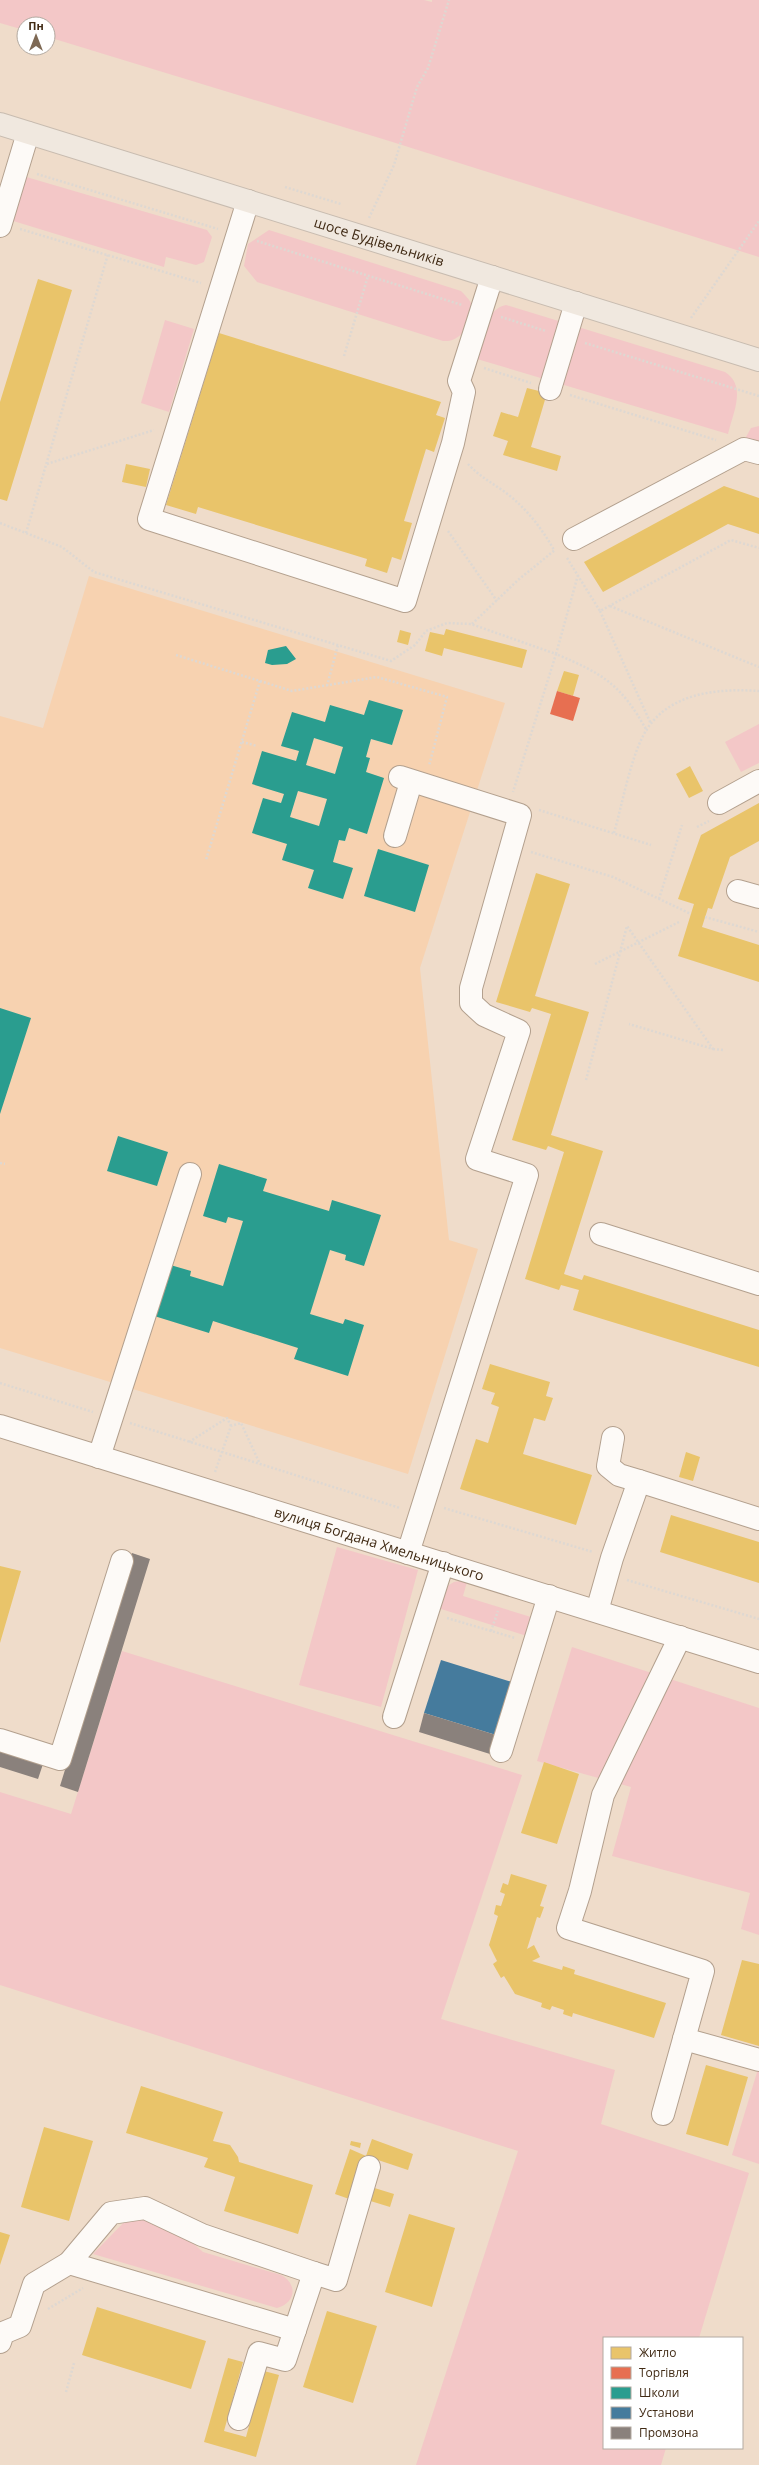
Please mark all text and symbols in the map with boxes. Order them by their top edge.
north arrow [16,16,56,56]
text: Пн [28,18,44,33]
street label: шосе Будівельників [312,212,447,271]
street label: вулиця Богдана Хмельницького [272,1502,487,1585]
legend [603,2337,743,2449]
text: Житло [639,2344,676,2361]
text: Торгівля [639,2364,689,2381]
text: Школи [639,2384,679,2401]
text: Установи [639,2404,694,2421]
text: Промзона [639,2424,698,2441]

